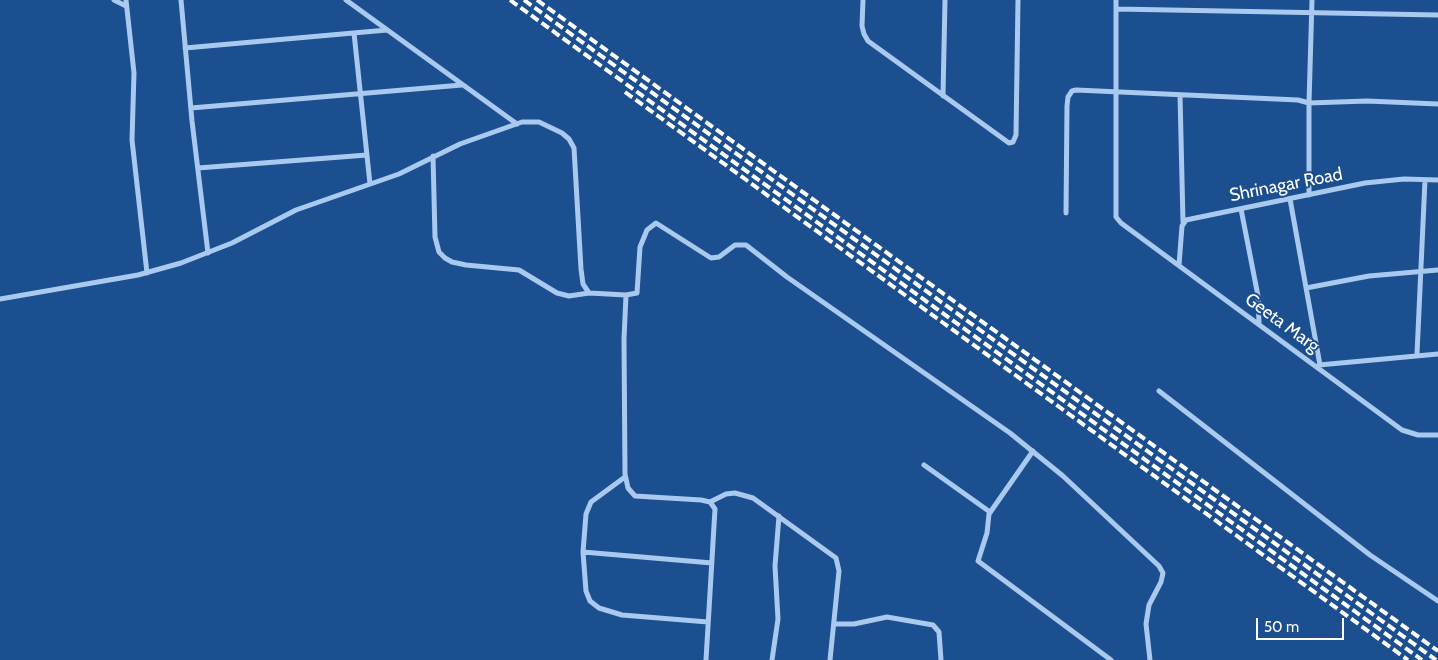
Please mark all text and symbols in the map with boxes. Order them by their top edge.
street label: Shrinagar Road [1228,163,1344,207]
street label: Geeta Marg [1241,289,1323,357]
scale bar [1258,608,1346,640]
text: 50 m [1264,618,1299,636]

